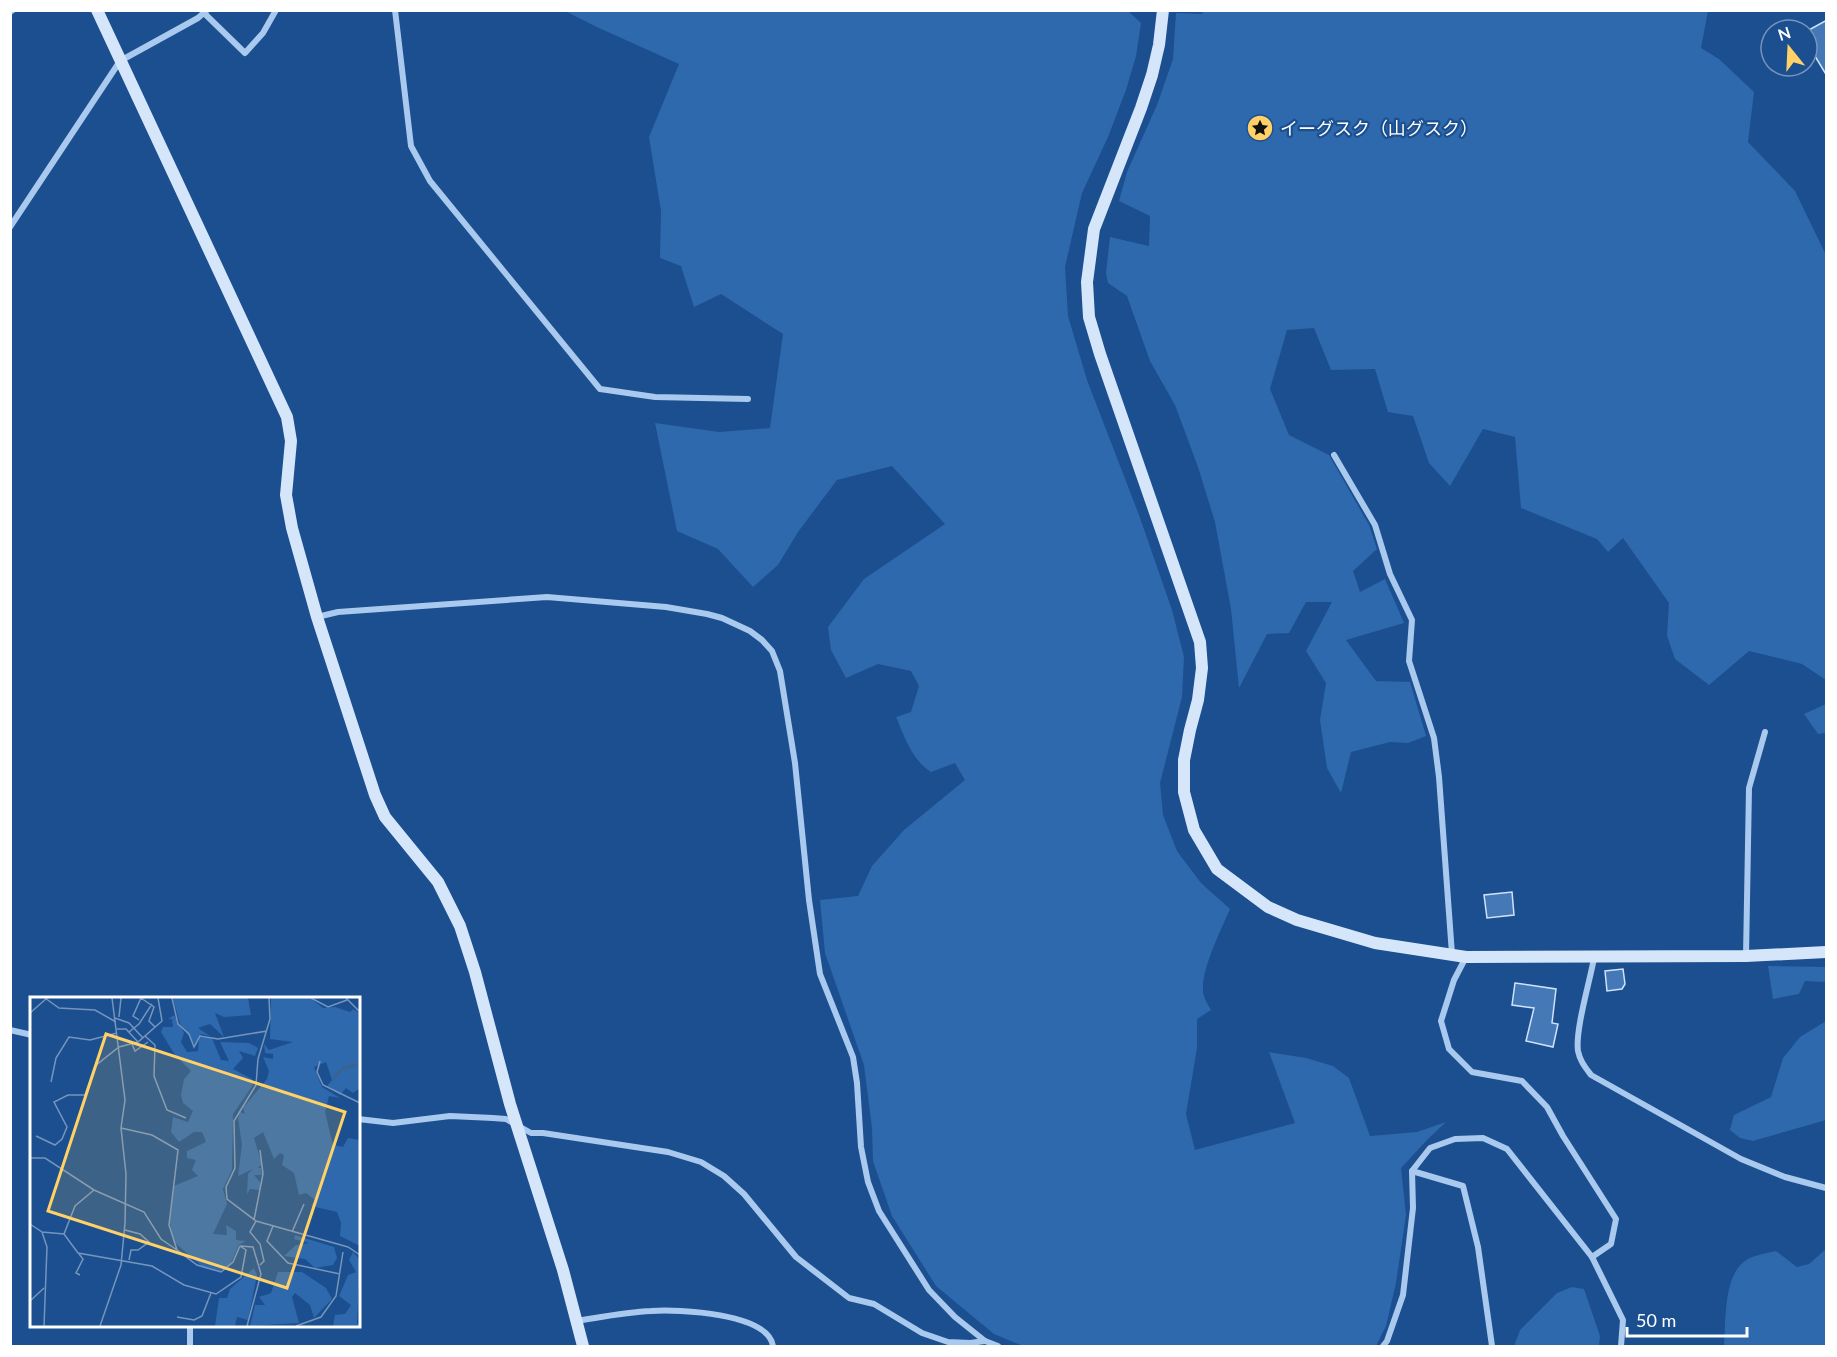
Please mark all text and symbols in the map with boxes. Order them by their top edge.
north arrow [1759,18,1819,78]
text: N [1775,22,1793,44]
place icon: イーグスク（山グスク） [1245,113,1275,143]
place label: イーグスク（山グスク） [1280,117,1478,139]
inset map [30,997,360,1327]
scale bar [1627,1300,1747,1338]
text: 50 m [1636,1309,1676,1331]

